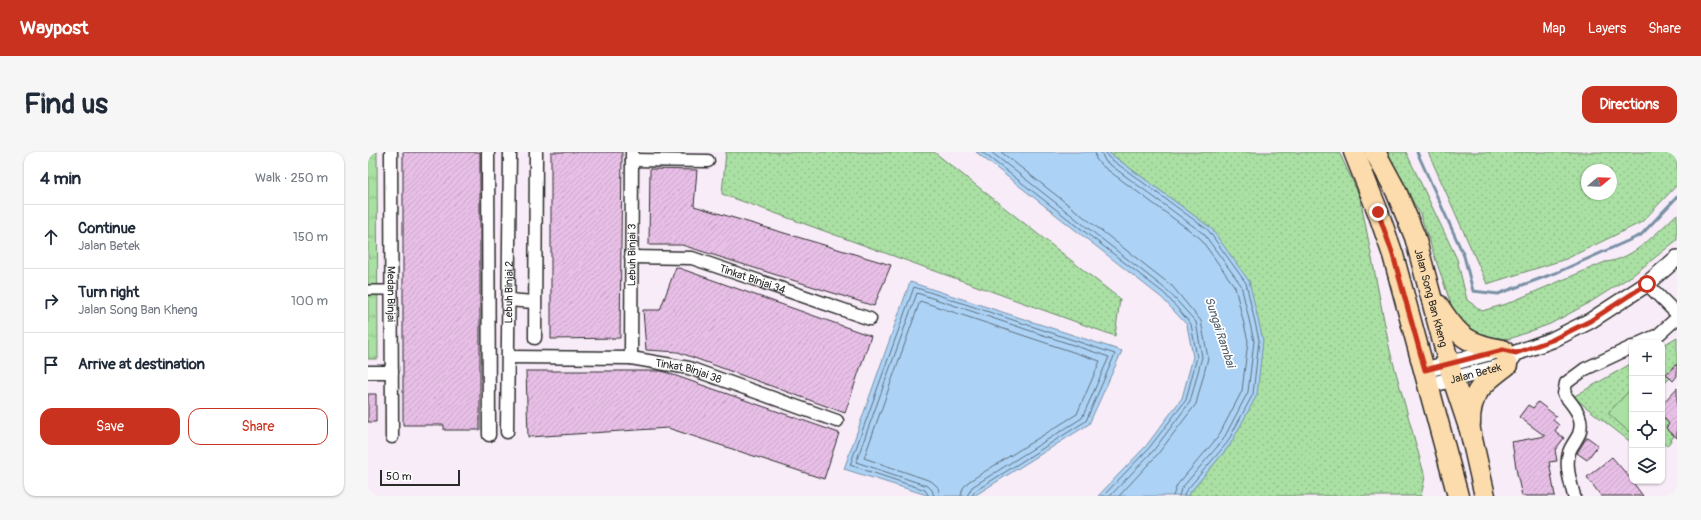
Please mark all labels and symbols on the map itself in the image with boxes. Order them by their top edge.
north arrow [1581,164,1617,200]
route end [1369,203,1387,221]
street label: Lebuh Binjai 3 [625,224,639,286]
street label: Jalan Song Ban Kheng [1411,247,1450,349]
street label: Lebuh Binjai 2 [502,261,516,323]
street label: Tinkat Binjai 34 [717,262,788,297]
street label: Medan Binjai [384,266,398,322]
route start [1638,275,1656,293]
water label: Sungai Rambai [1201,295,1239,371]
street label: Tinkat Binjai 38 [654,356,724,386]
street label: Jalan Betek [1449,361,1503,387]
scale bar [380,468,460,487]

